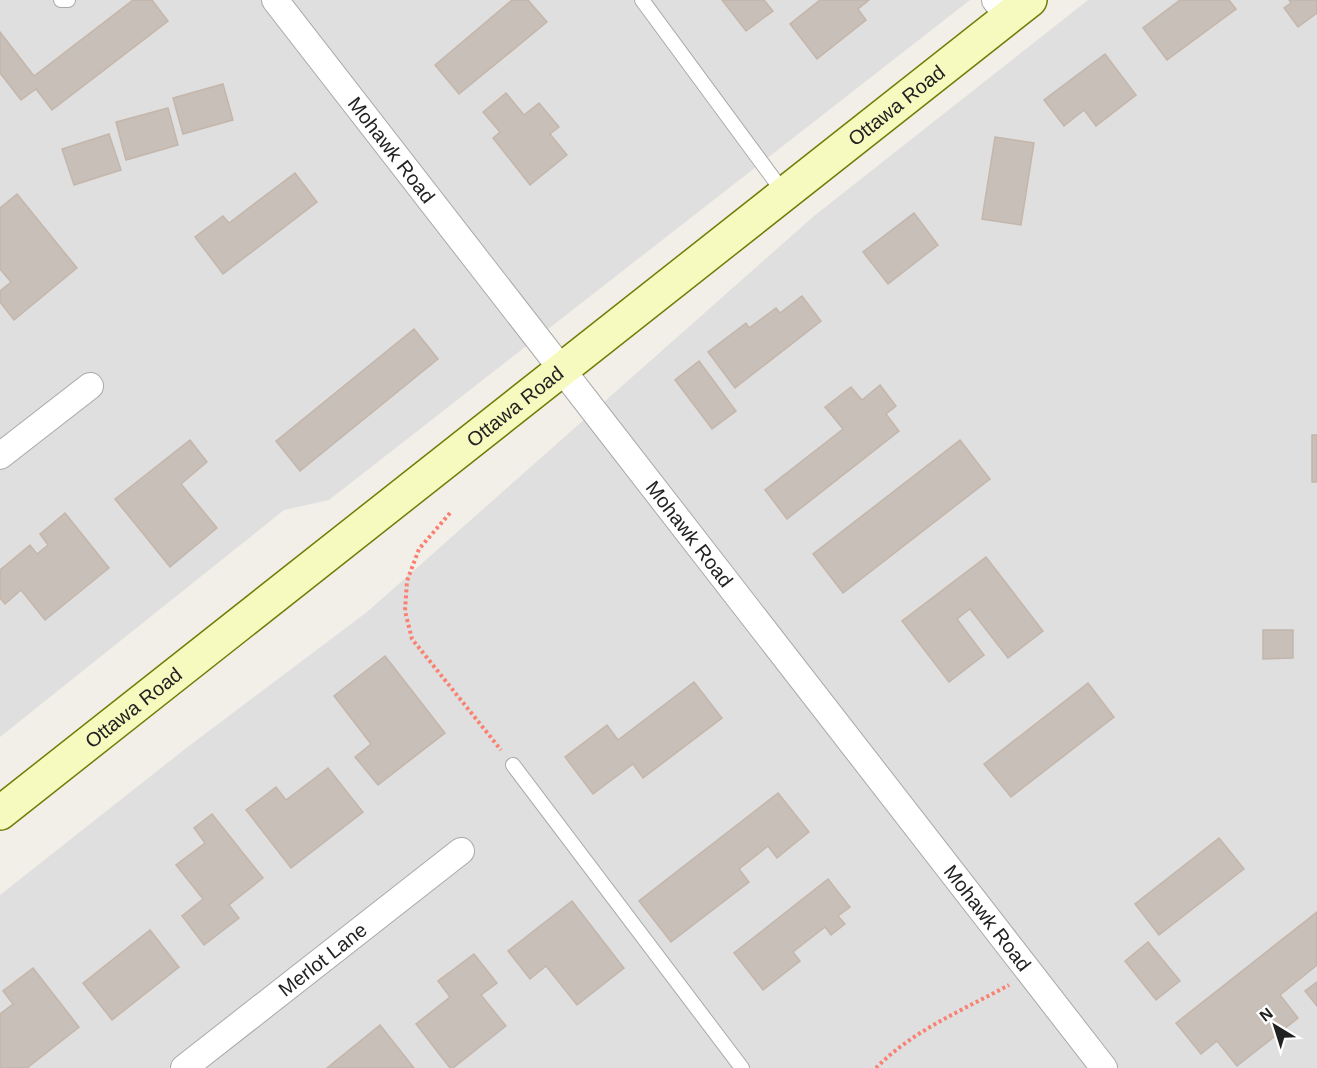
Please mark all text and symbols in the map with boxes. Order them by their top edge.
street label: Ottawa Road [844,61,949,150]
street label: Mohawk Road [344,93,439,207]
street label: Ottawa Road [462,362,568,451]
street label: Mohawk Road [642,477,737,591]
street label: Ottawa Road [81,663,186,752]
street label: Mohawk Road [940,861,1035,975]
street label: Merlot Lane [274,918,371,1001]
north arrow [1245,996,1305,1056]
text: N [1256,1004,1276,1025]

